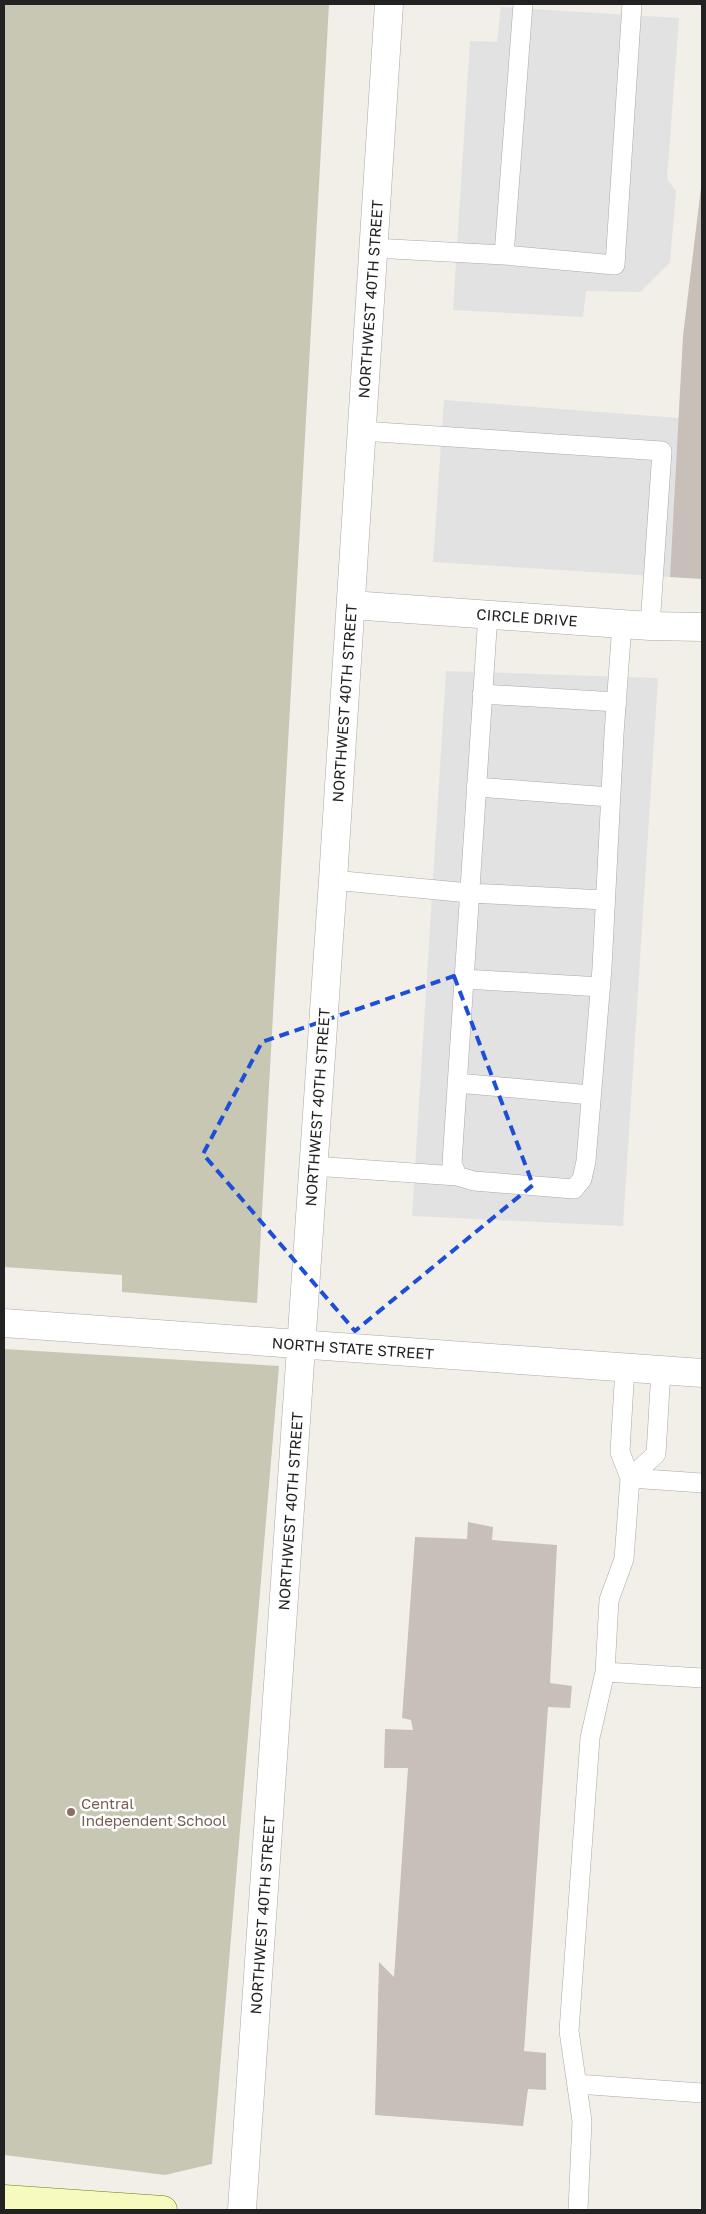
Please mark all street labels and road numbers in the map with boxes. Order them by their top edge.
street label: NORTHWEST 40TH STREET [354,199,386,399]
street label: NORTHWEST 40TH STREET [328,603,360,803]
street label: CIRCLE DRIVE [476,604,578,630]
street label: NORTHWEST 40TH STREET [301,1007,333,1207]
street label: NORTH STATE STREET [271,1333,435,1363]
street label: NORTHWEST 40TH STREET [274,1411,306,1611]
street label: NORTHWEST 40TH STREET [246,1815,278,2015]

